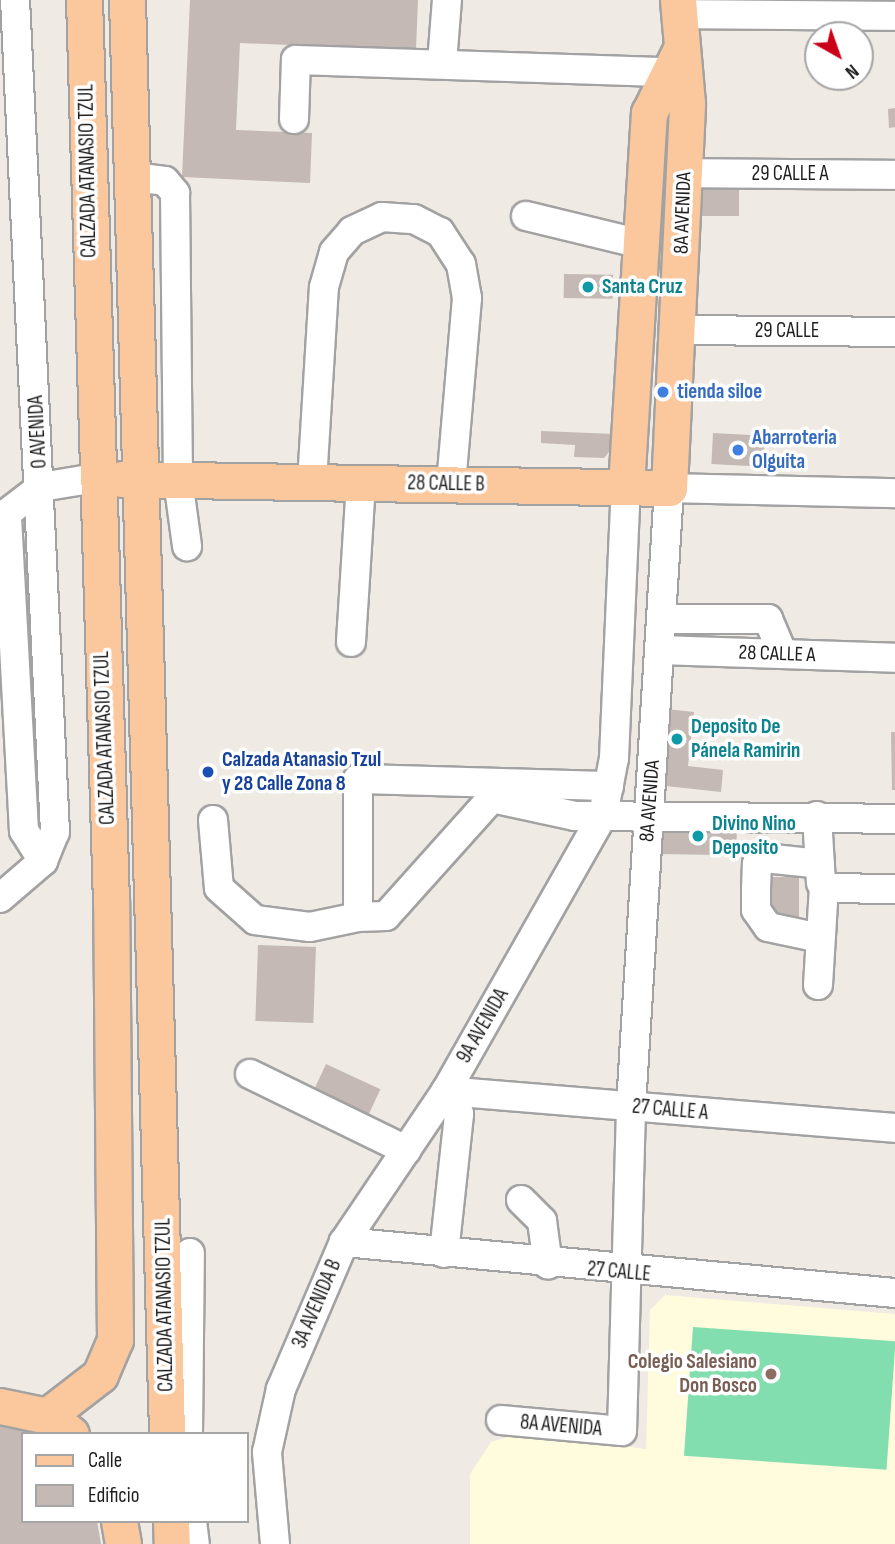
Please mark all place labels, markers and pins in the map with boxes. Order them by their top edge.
place label: Santa Cruz [602,274,683,300]
marker: Santa Cruz [580,279,596,295]
place label: tienda siloe [677,379,762,405]
marker: tienda siloe [655,384,671,400]
place label: Abarroteria Olguita [752,425,837,475]
marker: Abarroteria Olguita [730,442,746,458]
place label: Deposito De Pánela Ramirin [691,714,800,764]
marker: Deposito De Pánela Ramirin [669,731,685,747]
place label: Calzada Atanasio Tzul y 28 Calle Zona 8 [222,747,381,797]
marker: Calzada Atanasio Tzul y 28 Calle Zona 8 [200,764,216,780]
place label: Divino Nino Deposito [712,811,796,861]
marker: Divino Nino Deposito [690,828,706,844]
place label: Colegio Salesiano Don Bosco [628,1349,757,1399]
marker: Colegio Salesiano Don Bosco [763,1366,779,1382]

